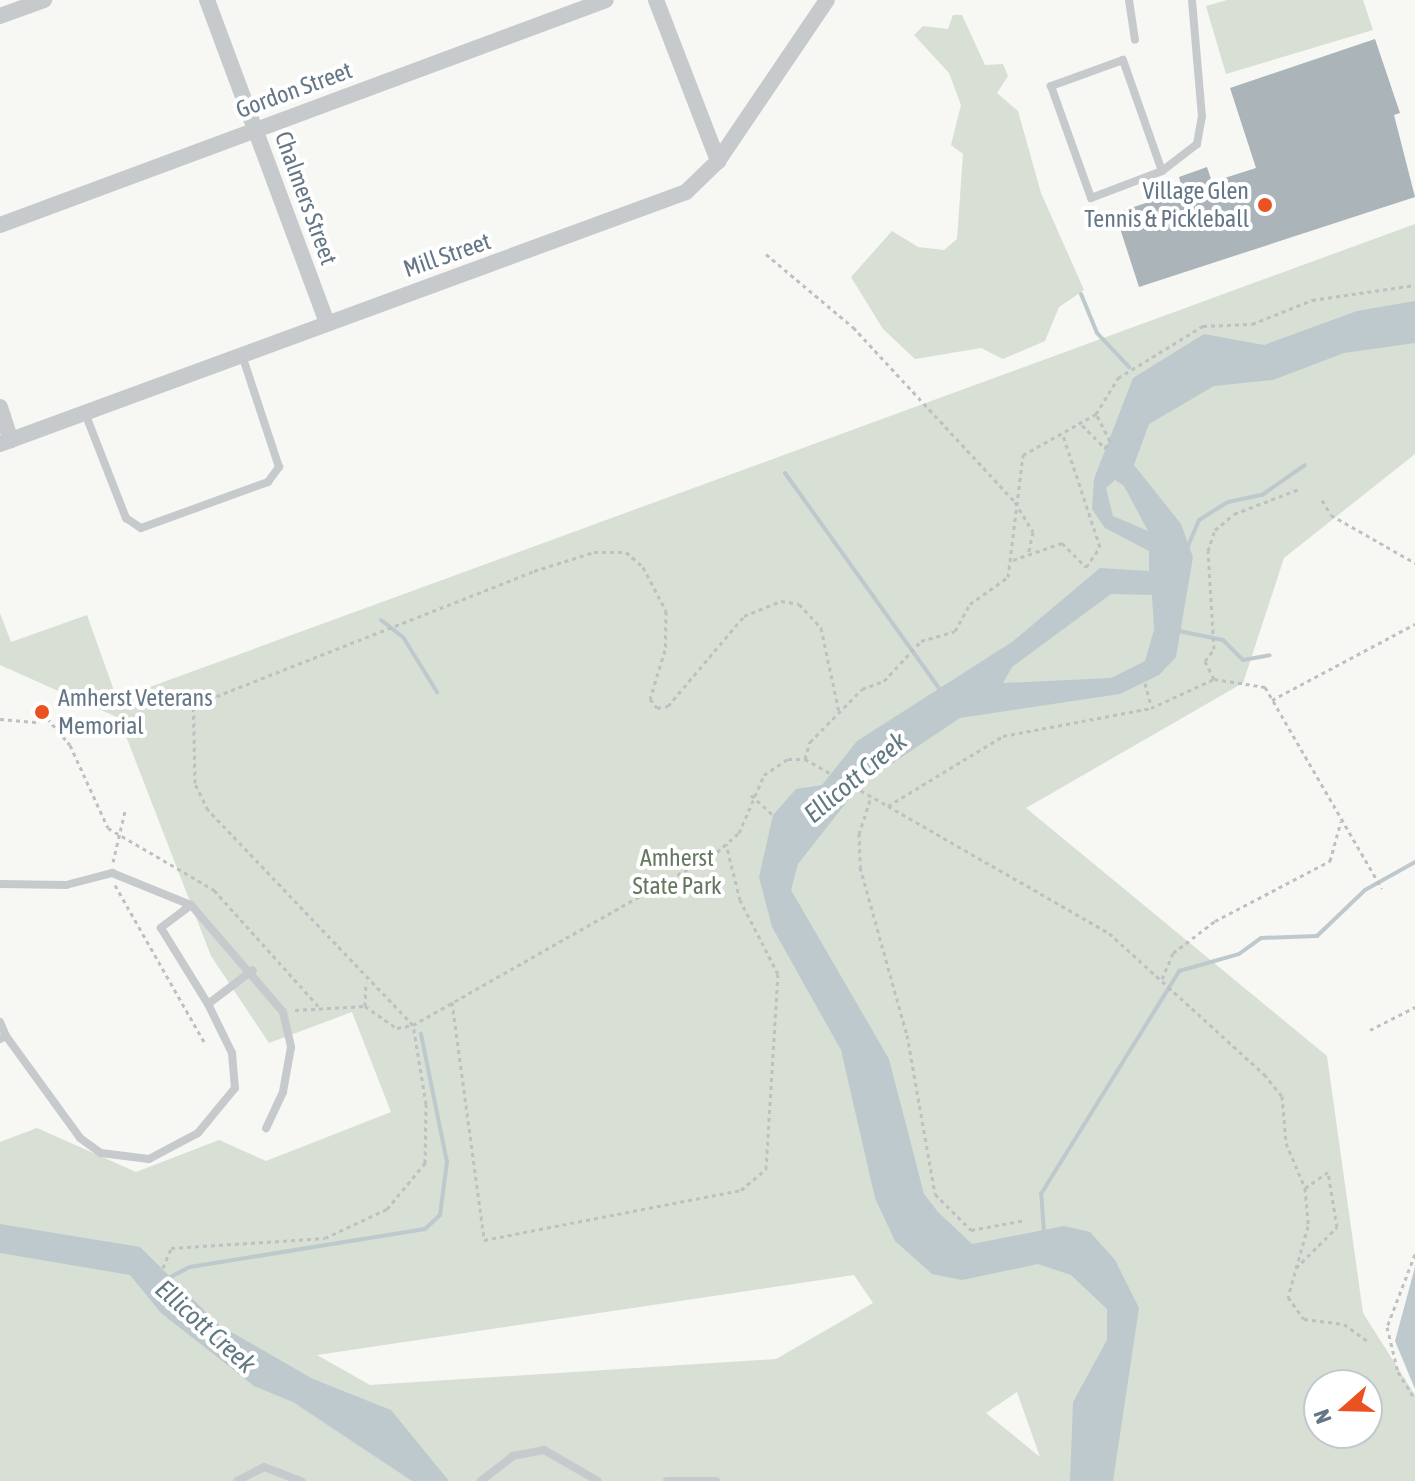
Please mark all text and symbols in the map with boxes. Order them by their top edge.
street label: Gordon Street [232,56,356,124]
street label: Chalmers Street [269,127,343,269]
place label: Village Glen Tennis & Pickleball [1084,177,1249,233]
marker: Village Glen Tennis & Pickleball [1256,196,1274,214]
street label: Mill Street [400,227,494,283]
place label: Amherst Veterans Memorial [58,684,213,740]
marker: Amherst Veterans Memorial [33,703,51,721]
water label: Ellicott Creek [798,726,914,830]
park label: Amherst State Park [632,844,722,900]
water label: Ellicott Creek [148,1274,262,1380]
north arrow [1303,1369,1383,1449]
text: N [1308,1406,1337,1427]

